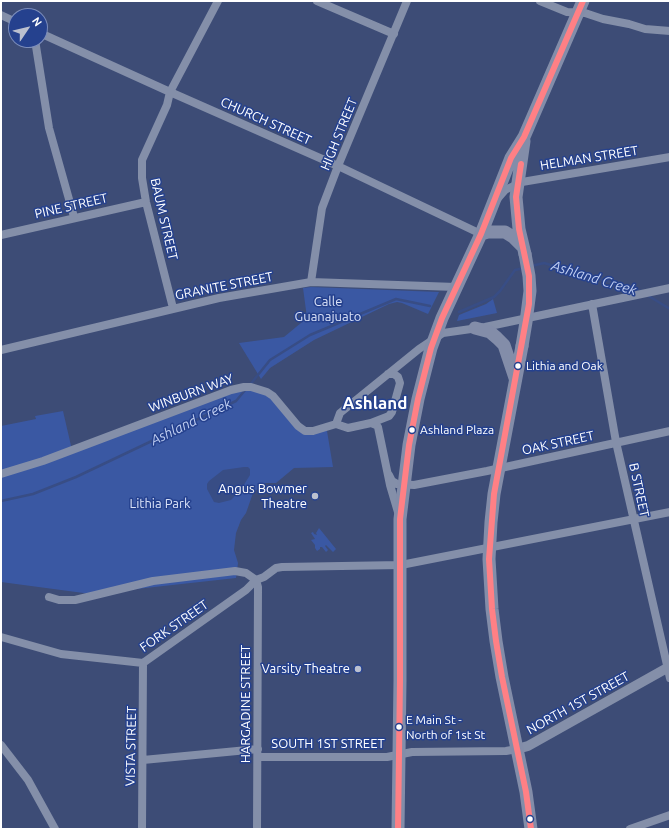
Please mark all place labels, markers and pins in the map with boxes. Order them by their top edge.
place label: Lithia and Oak [526,359,603,373]
marker: Lithia and Oak [513,361,523,371]
place label: Ashland Plaza [420,423,494,437]
marker: Ashland Plaza [407,425,417,435]
place label: Angus Bowmer Theatre [218,481,307,512]
marker: Angus Bowmer Theatre [310,491,320,501]
place label: Varsity Theatre [261,661,350,677]
marker: Varsity Theatre [353,664,363,674]
place label: E Main St - North of 1st St [406,713,485,741]
marker: E Main St - North of 1st St [394,722,404,732]
unlabelled marker [525,814,535,824]

